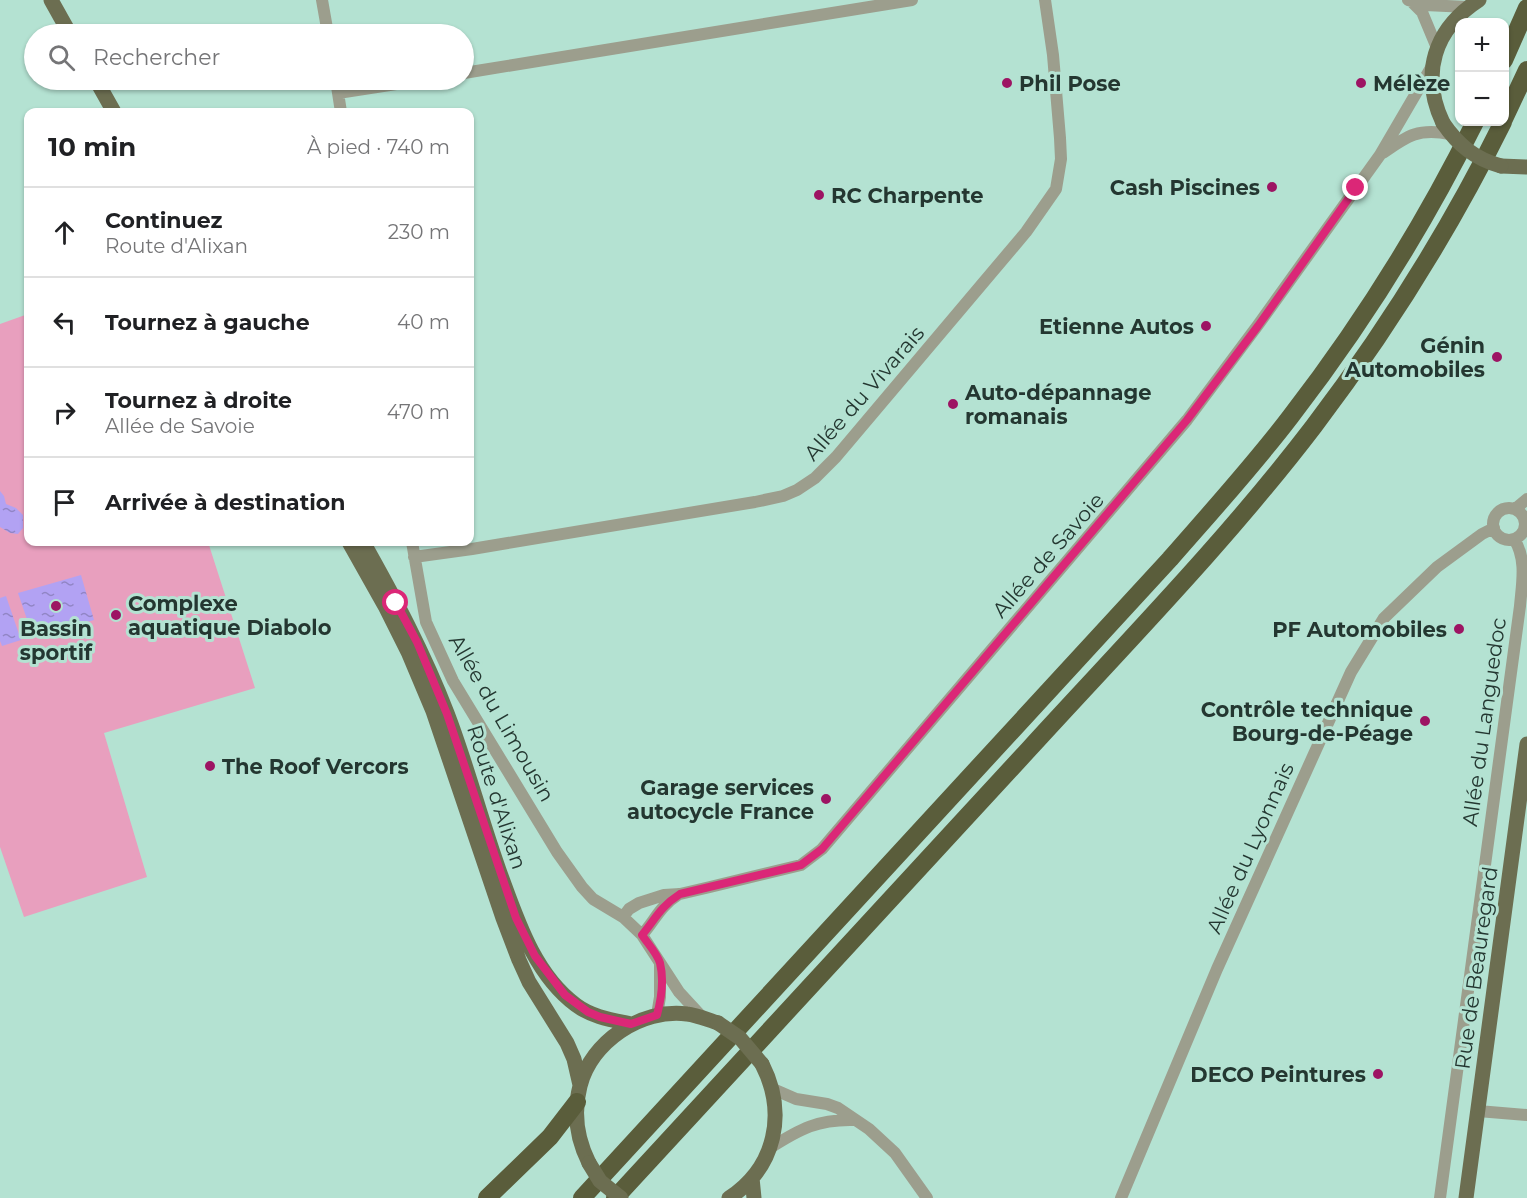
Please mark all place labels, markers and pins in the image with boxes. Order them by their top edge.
place label: Phil Pose [1019,71,1121,96]
place label: Mélèze [1373,71,1450,96]
marker: Phil Pose [1000,76,1014,90]
marker: Mélèze [1354,76,1368,90]
place label: Cash Piscines [1110,175,1260,200]
marker: Cash Piscines [1265,180,1279,194]
place label: RC Charpente [831,183,984,208]
marker: RC Charpente [812,188,826,202]
place label: Etienne Autos [1039,314,1194,339]
marker: Etienne Autos [1199,319,1213,333]
place label: Génin Automobiles [1344,333,1485,382]
marker: Génin Automobiles [1490,350,1504,364]
place label: Auto-dépannage romanais [964,380,1151,429]
marker: Auto-dépannage romanais [946,397,960,411]
place label: Complexe aquatique Diabolo [128,591,332,640]
marker: Bassin sportif [49,599,63,613]
marker: Complexe aquatique Diabolo [109,608,123,622]
place label: Bassin sportif [20,616,93,665]
place label: PF Automobiles [1272,617,1447,642]
marker: PF Automobiles [1452,622,1466,636]
place label: Contrôle technique Bourg-de-Péage [1201,697,1413,746]
marker: Contrôle technique Bourg-de-Péage [1418,714,1432,728]
place label: The Roof Vercors [222,754,409,779]
marker: The Roof Vercors [203,759,217,773]
place label: Garage services autocycle France [627,775,814,824]
marker: Garage services autocycle France [819,792,833,806]
place label: DECO Peintures [1190,1062,1366,1087]
marker: DECO Peintures [1371,1067,1385,1081]

